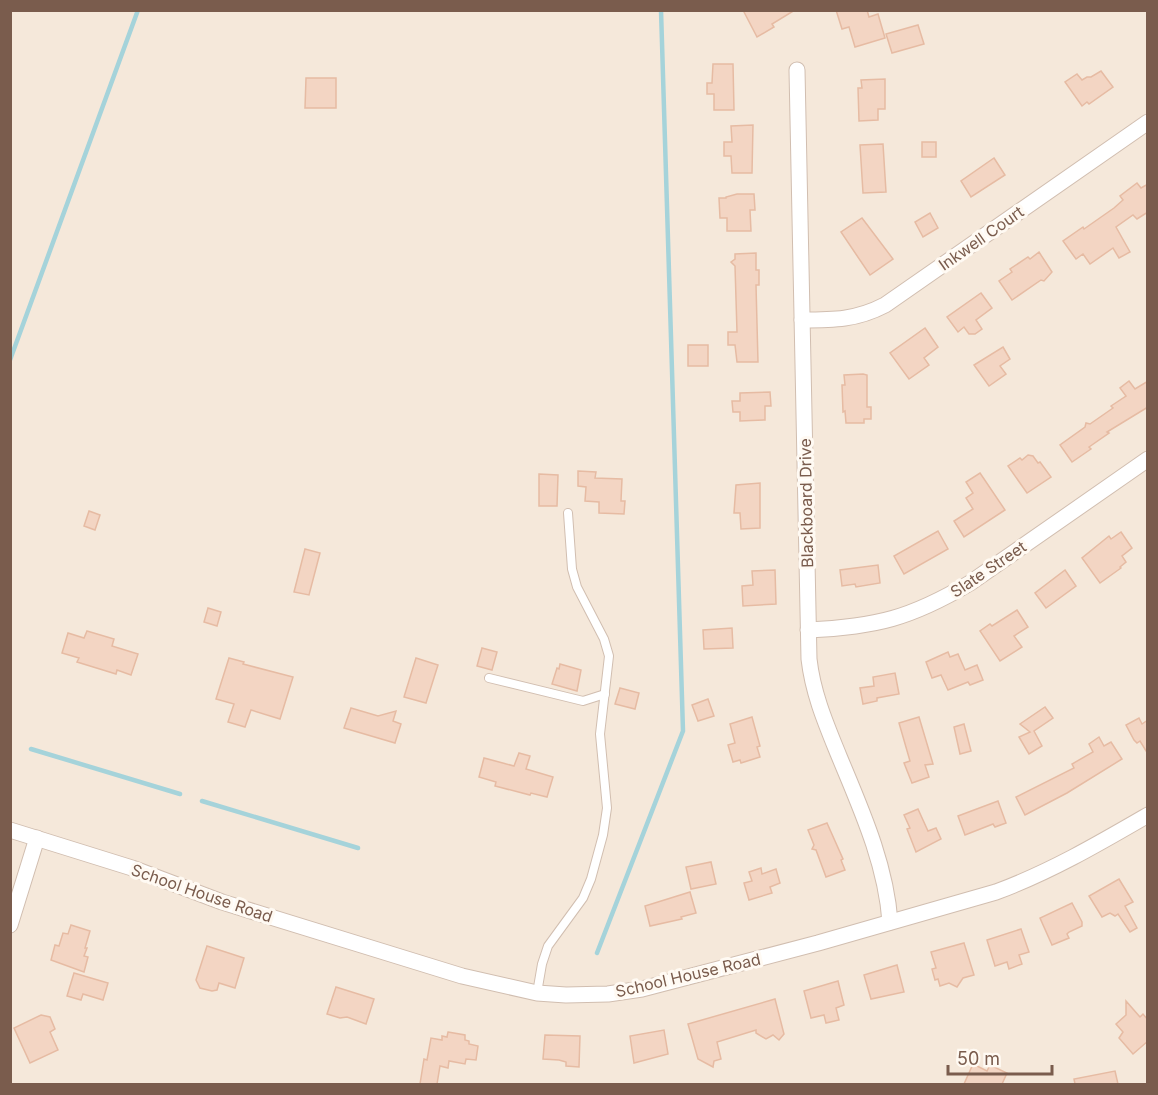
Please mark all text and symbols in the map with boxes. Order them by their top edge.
street label: Inkwell Court [935,201,1027,275]
street label: Blackboard Drive [795,438,817,568]
street label: Slate Street [946,536,1030,602]
street label: School House Road [129,859,275,927]
street label: School House Road [614,949,762,1001]
scale bar [948,1038,1052,1076]
text: 50 m [957,1048,1000,1069]

